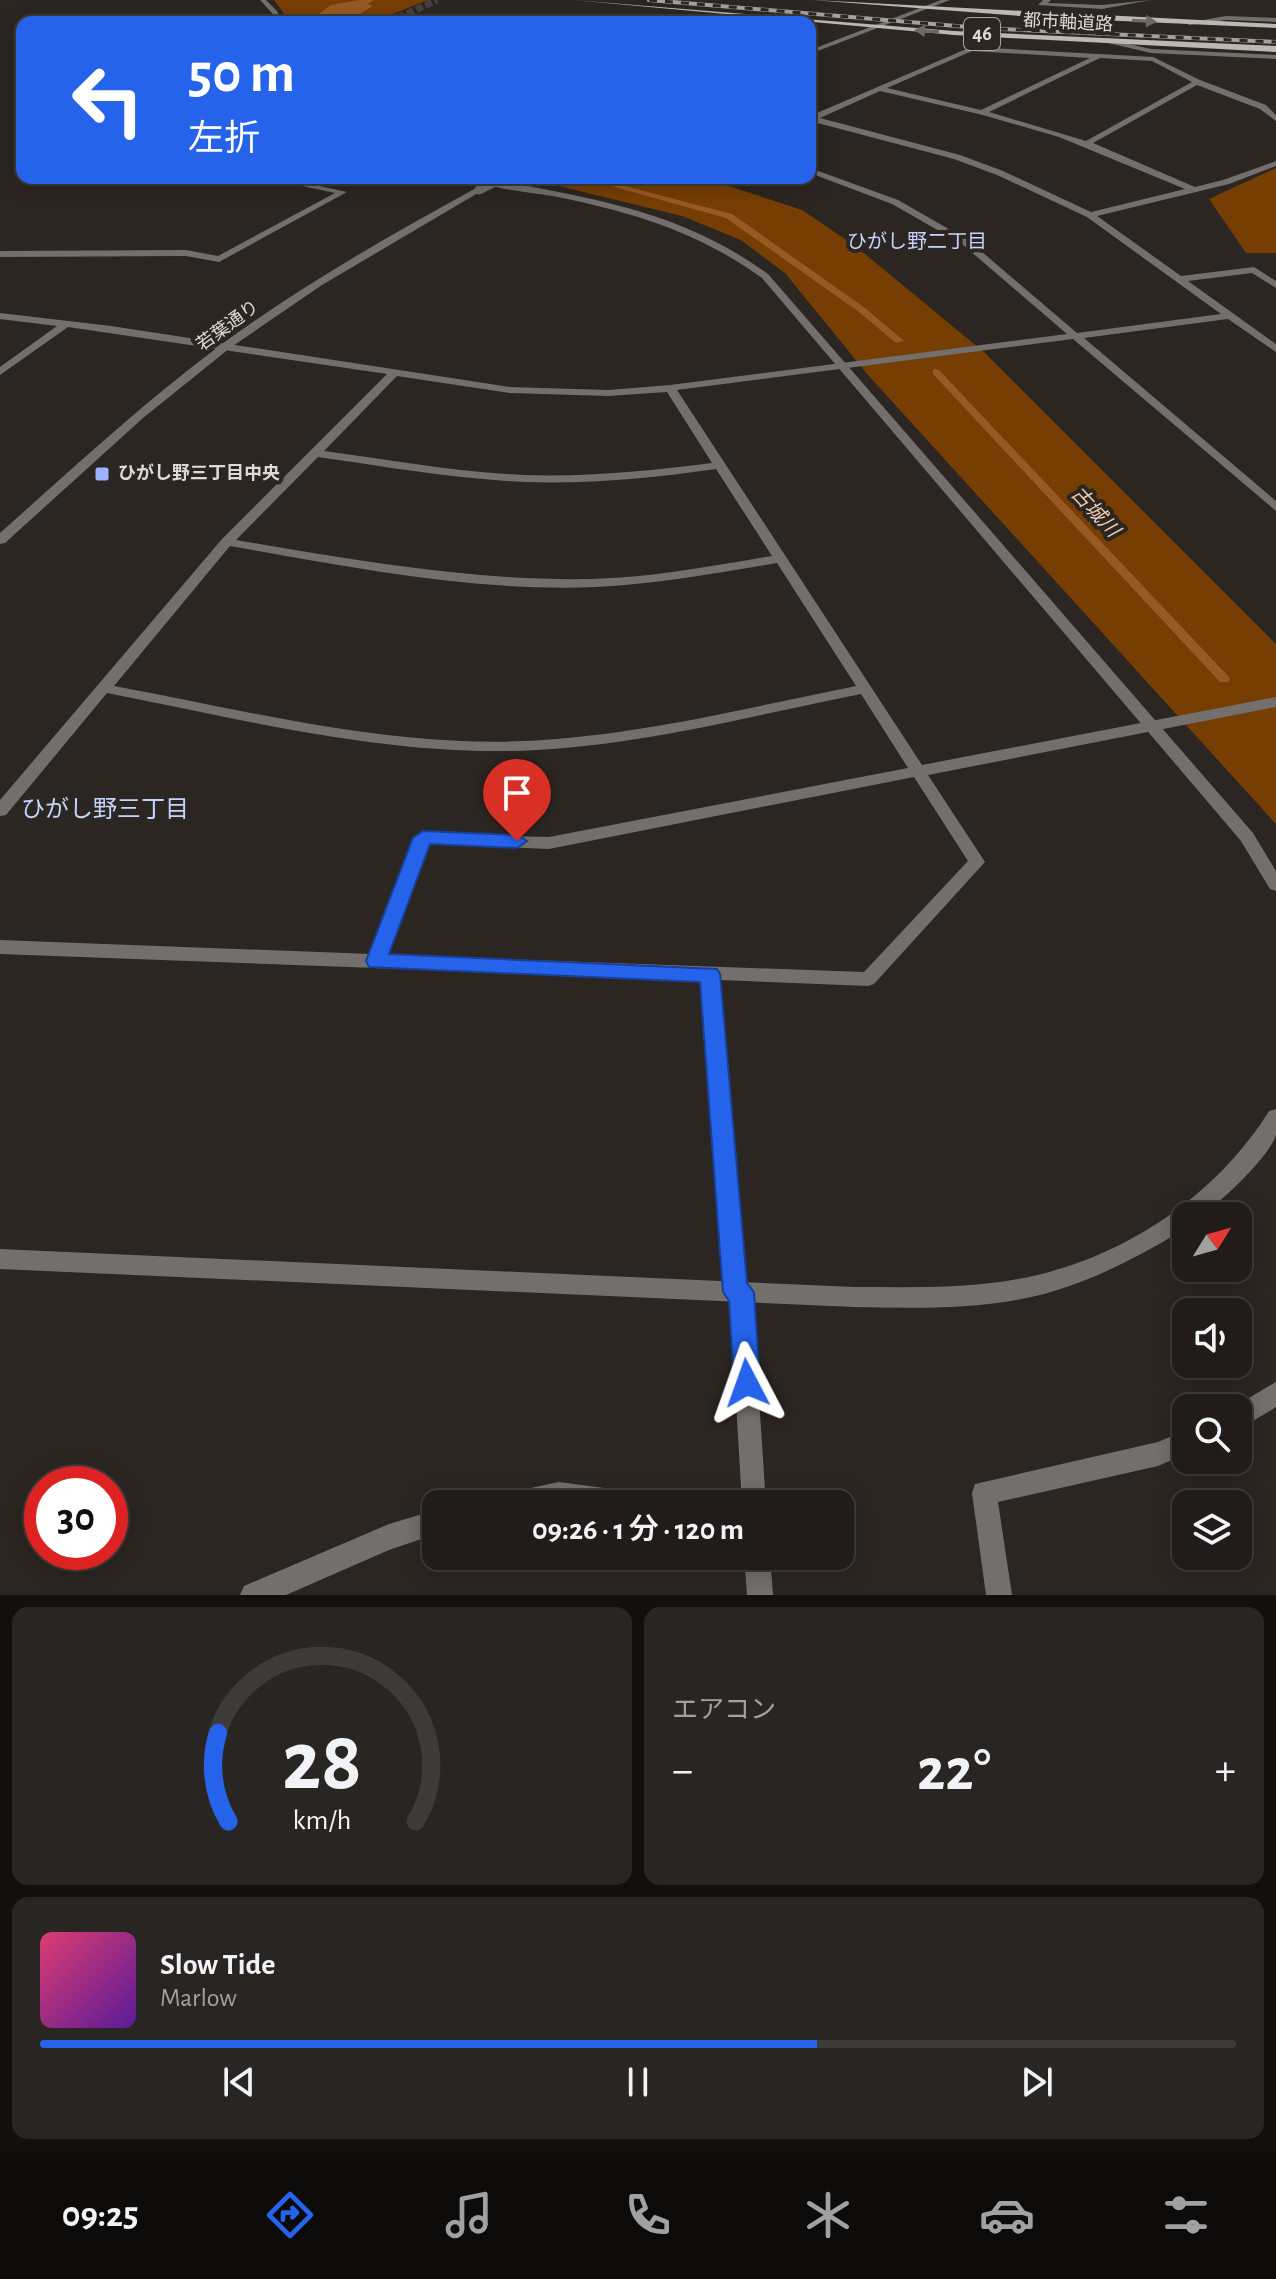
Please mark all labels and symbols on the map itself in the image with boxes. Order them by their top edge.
street label: 都市軸道路 [1023,10,1114,34]
one-way arrow [1132,15,1157,28]
road number: 46 [964,18,1000,50]
one-way arrow [914,24,939,37]
district label: ひがし野二丁目 [847,231,987,252]
street label: 若葉通り [193,297,262,354]
place label: ひがし野三丁目中央 [118,463,280,483]
marker: ひがし野三丁目中央 [93,465,111,483]
water label: 古城川 [1067,483,1125,542]
pin [483,759,551,841]
district label: ひがし野三丁目 [21,796,189,822]
north arrow [1172,1202,1252,1282]
position arrow [705,1341,789,1425]
speed limit sign: 30 [24,1466,128,1570]

